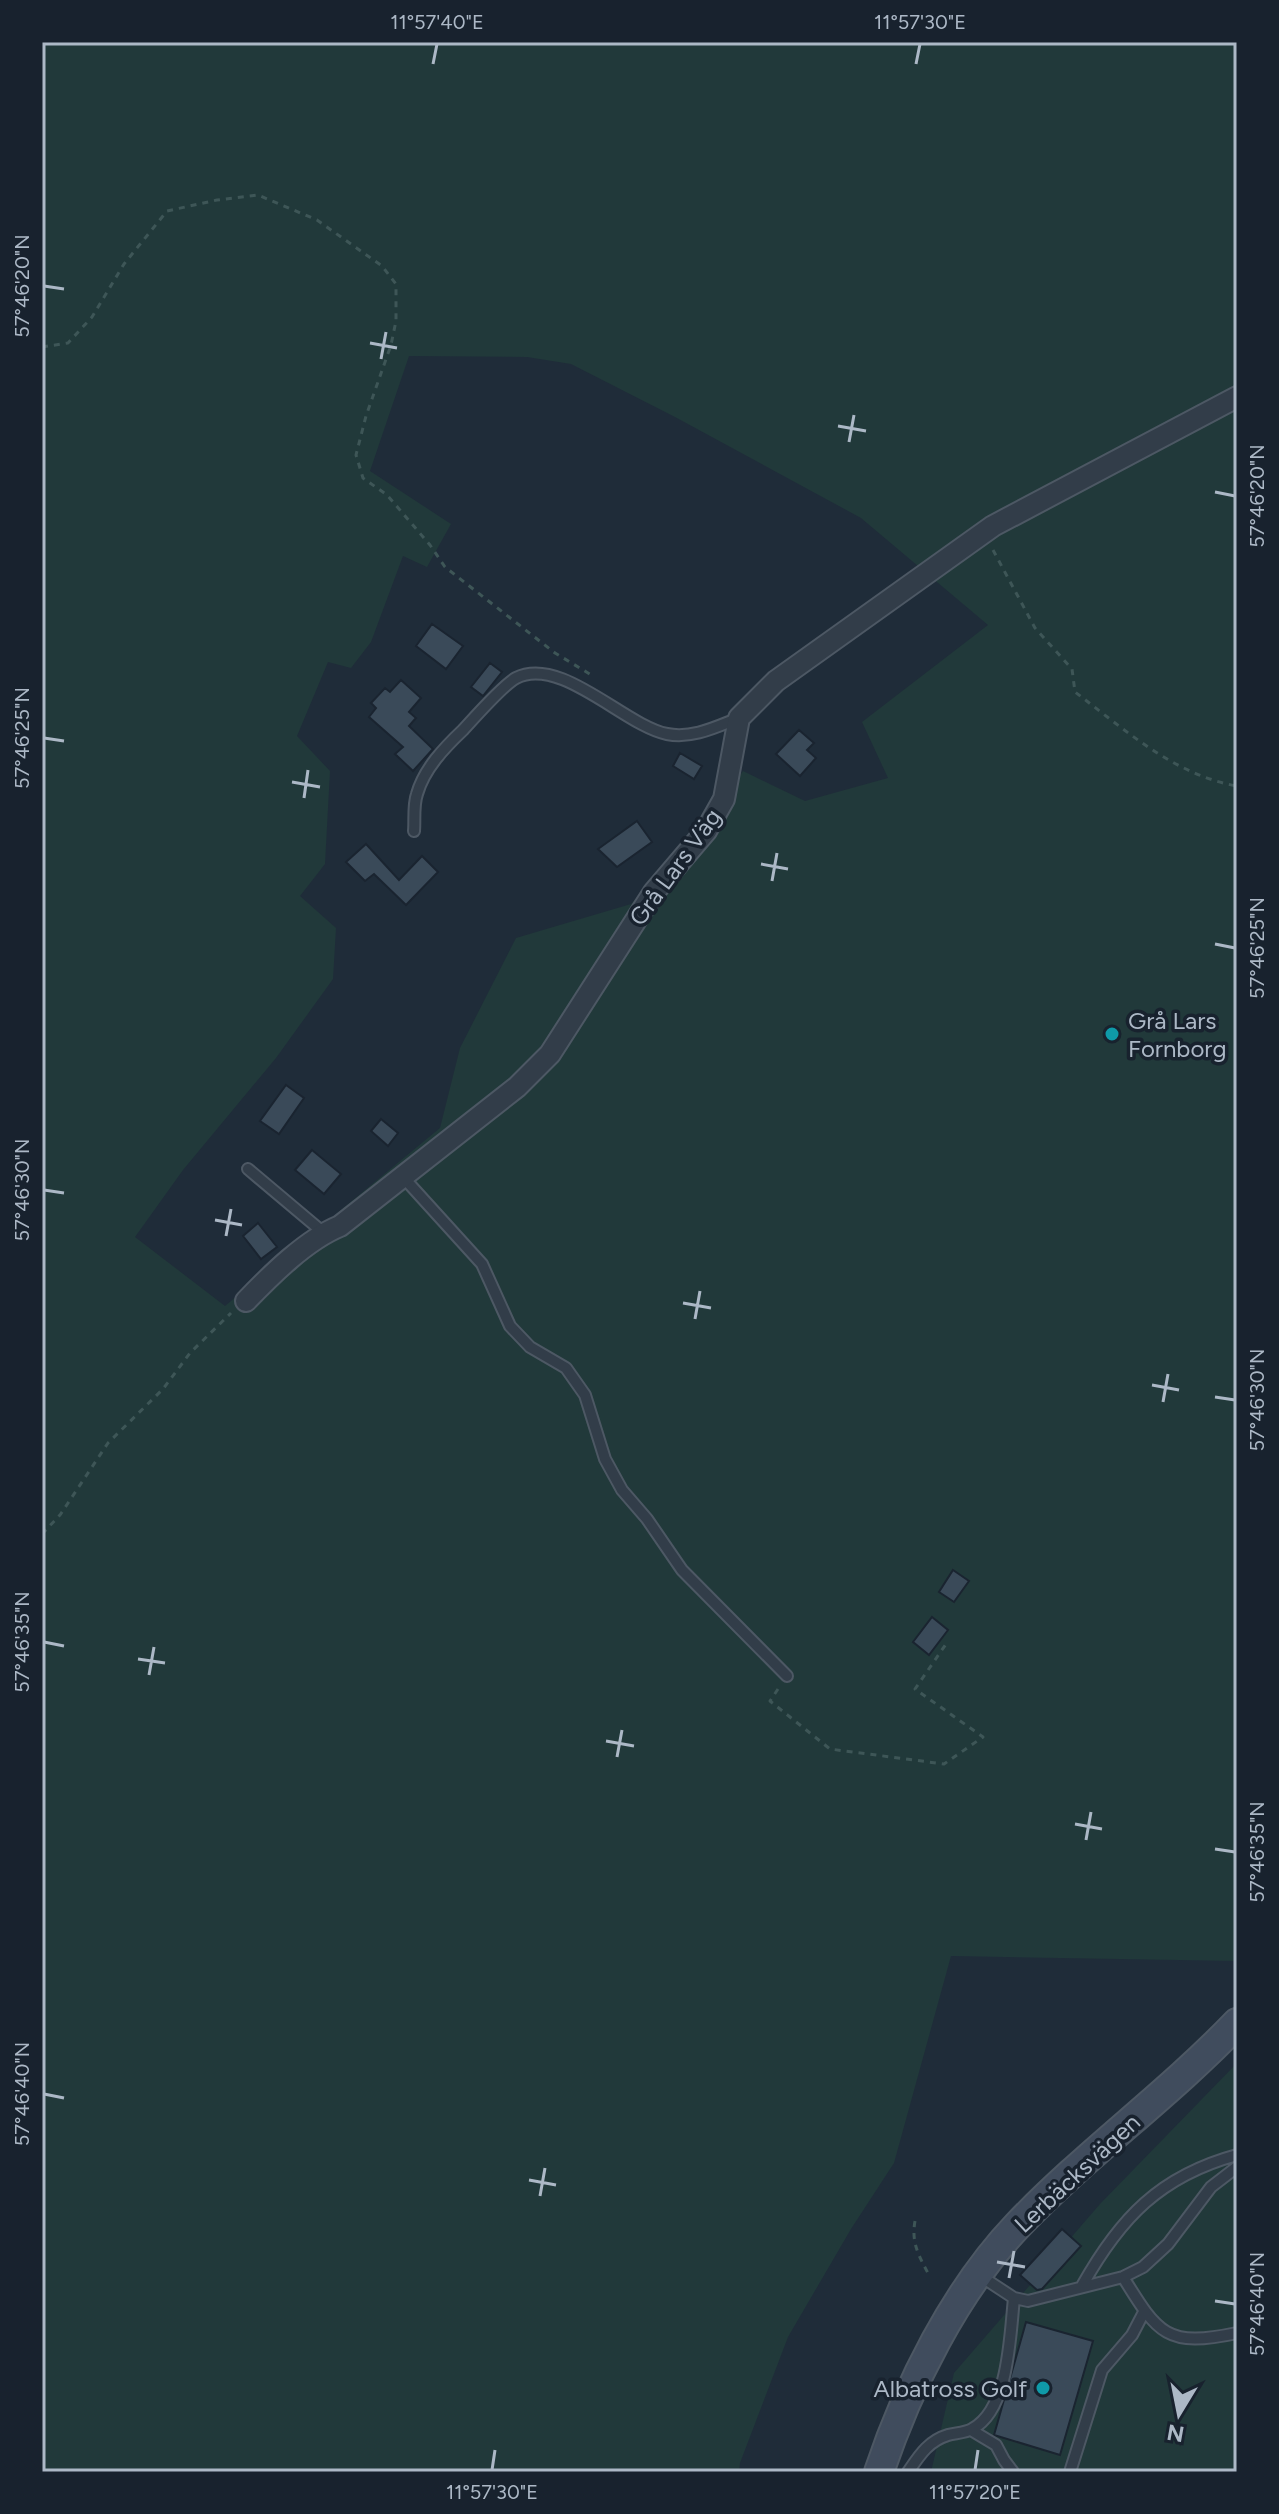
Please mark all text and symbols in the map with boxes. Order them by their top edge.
text: 11°57'40"E [390,10,484,34]
text: 11°57'30"E [874,10,966,34]
text: 57°46'20"N [10,234,34,338]
text: 57°46'20"N [1245,444,1269,548]
text: 57°46'25"N [10,687,34,789]
street label: Grå Lars Väg [623,803,727,931]
text: 57°46'25"N [1245,897,1269,999]
place label: Grå Lars Fornborg [1128,1006,1227,1063]
marker: Grå Lars Fornborg [1103,1025,1121,1043]
text: 57°46'30"N [10,1139,34,1241]
text: 57°46'30"N [1245,1349,1269,1451]
text: 57°46'35"N [10,1591,34,1693]
text: 57°46'35"N [1245,1801,1269,1903]
text: 57°46'40"N [10,2042,34,2146]
street label: Lerbäcksvägen [1008,2107,1146,2239]
text: 57°46'40"N [1245,2252,1269,2356]
place label: Albatross Golf [873,2374,1027,2403]
north arrow [1139,2374,1219,2454]
marker: Albatross Golf [1034,2379,1052,2397]
text: N [1165,2418,1186,2448]
text: 11°57'30"E [446,2480,538,2504]
text: 11°57'20"E [929,2480,1021,2504]

